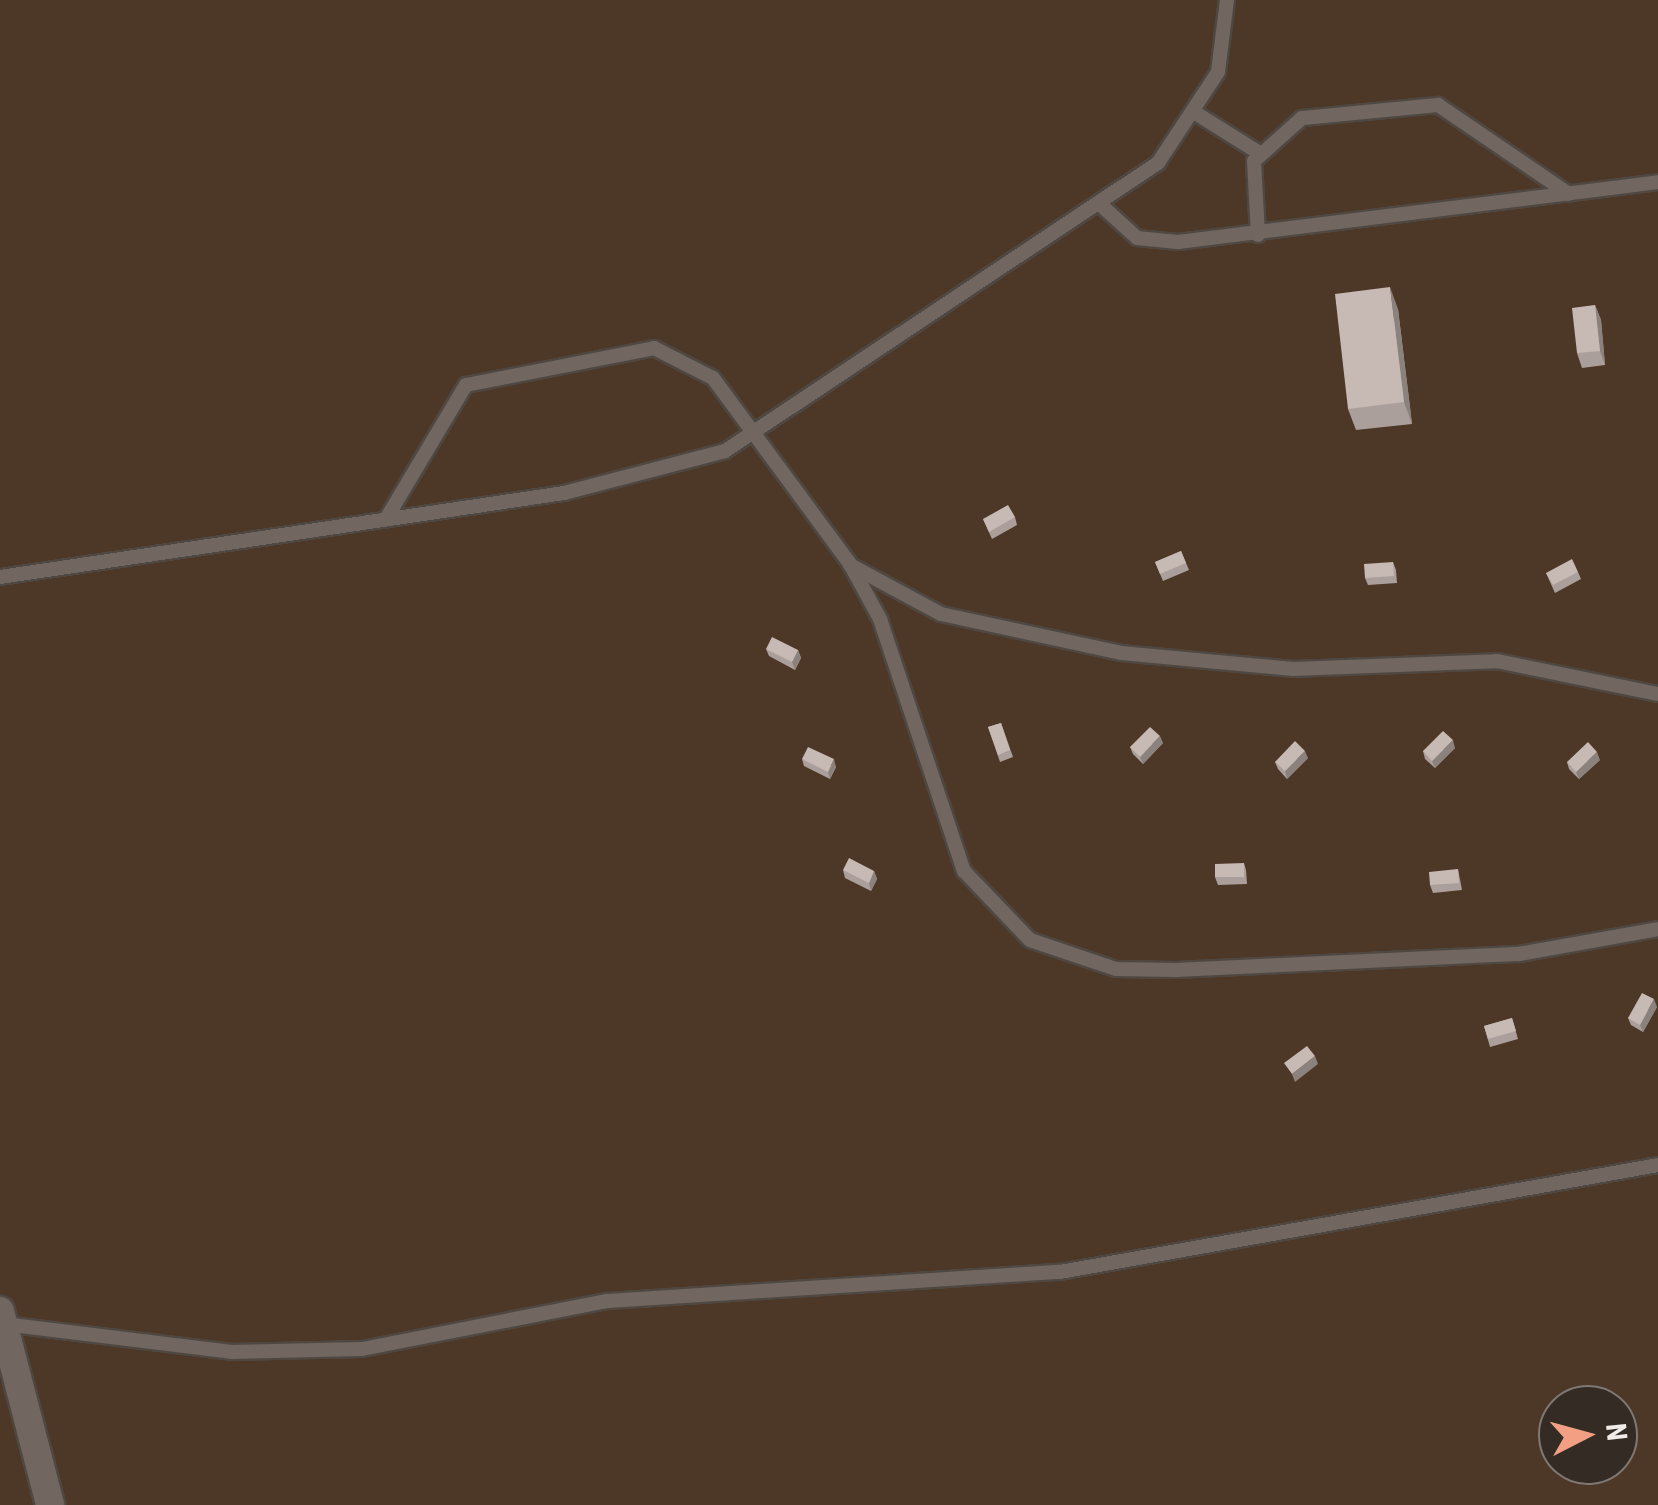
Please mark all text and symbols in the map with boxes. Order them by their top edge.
north arrow [1538,1385,1638,1485]
text: N [1599,1422,1634,1442]

